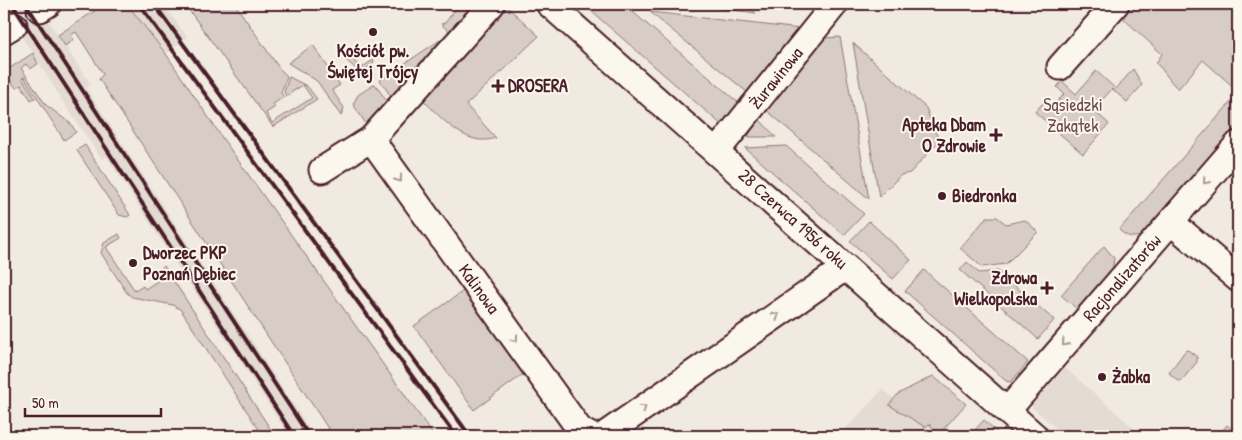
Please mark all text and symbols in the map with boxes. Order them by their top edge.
marker: Kościół pw. Świętej Trójcy [367,26,379,38]
place label: Kościół pw. Świętej Trójcy [328,38,419,85]
street label: Żurawinowa [743,41,808,114]
place label: DROSERA [508,73,568,98]
marker: DROSERA [492,80,504,92]
park label: Sąsiedzki Zakątek [1043,92,1103,138]
place label: Apteka Dbam O Zdrowie [902,112,987,158]
marker: Apteka Dbam O Zdrowie [990,129,1002,141]
street label: 28 Czerwca 1956 roku [733,163,854,275]
one-way arrow [393,173,402,182]
one-way arrow [1203,176,1212,185]
place label: Biedronka [952,183,1017,208]
marker: Biedronka [936,190,948,202]
street label: Racjonalizatorów [1077,229,1167,327]
place label: Dworzec PKP Poznań Dębiec [143,240,236,286]
marker: Dworzec PKP Poznań Dębiec [127,257,139,269]
street label: Kalinowa [453,259,506,319]
place label: Zdrowa Wielkopolska [954,265,1038,312]
marker: Zdrowa Wielkopolska [1041,282,1053,294]
one-way arrow [771,313,780,322]
one-way arrow [509,333,517,342]
one-way arrow [1062,338,1071,347]
place label: Żabka [1112,364,1151,389]
marker: Żabka [1096,371,1108,383]
scale bar [25,385,161,417]
text: 50 m [32,392,59,413]
one-way arrow [637,405,647,414]

